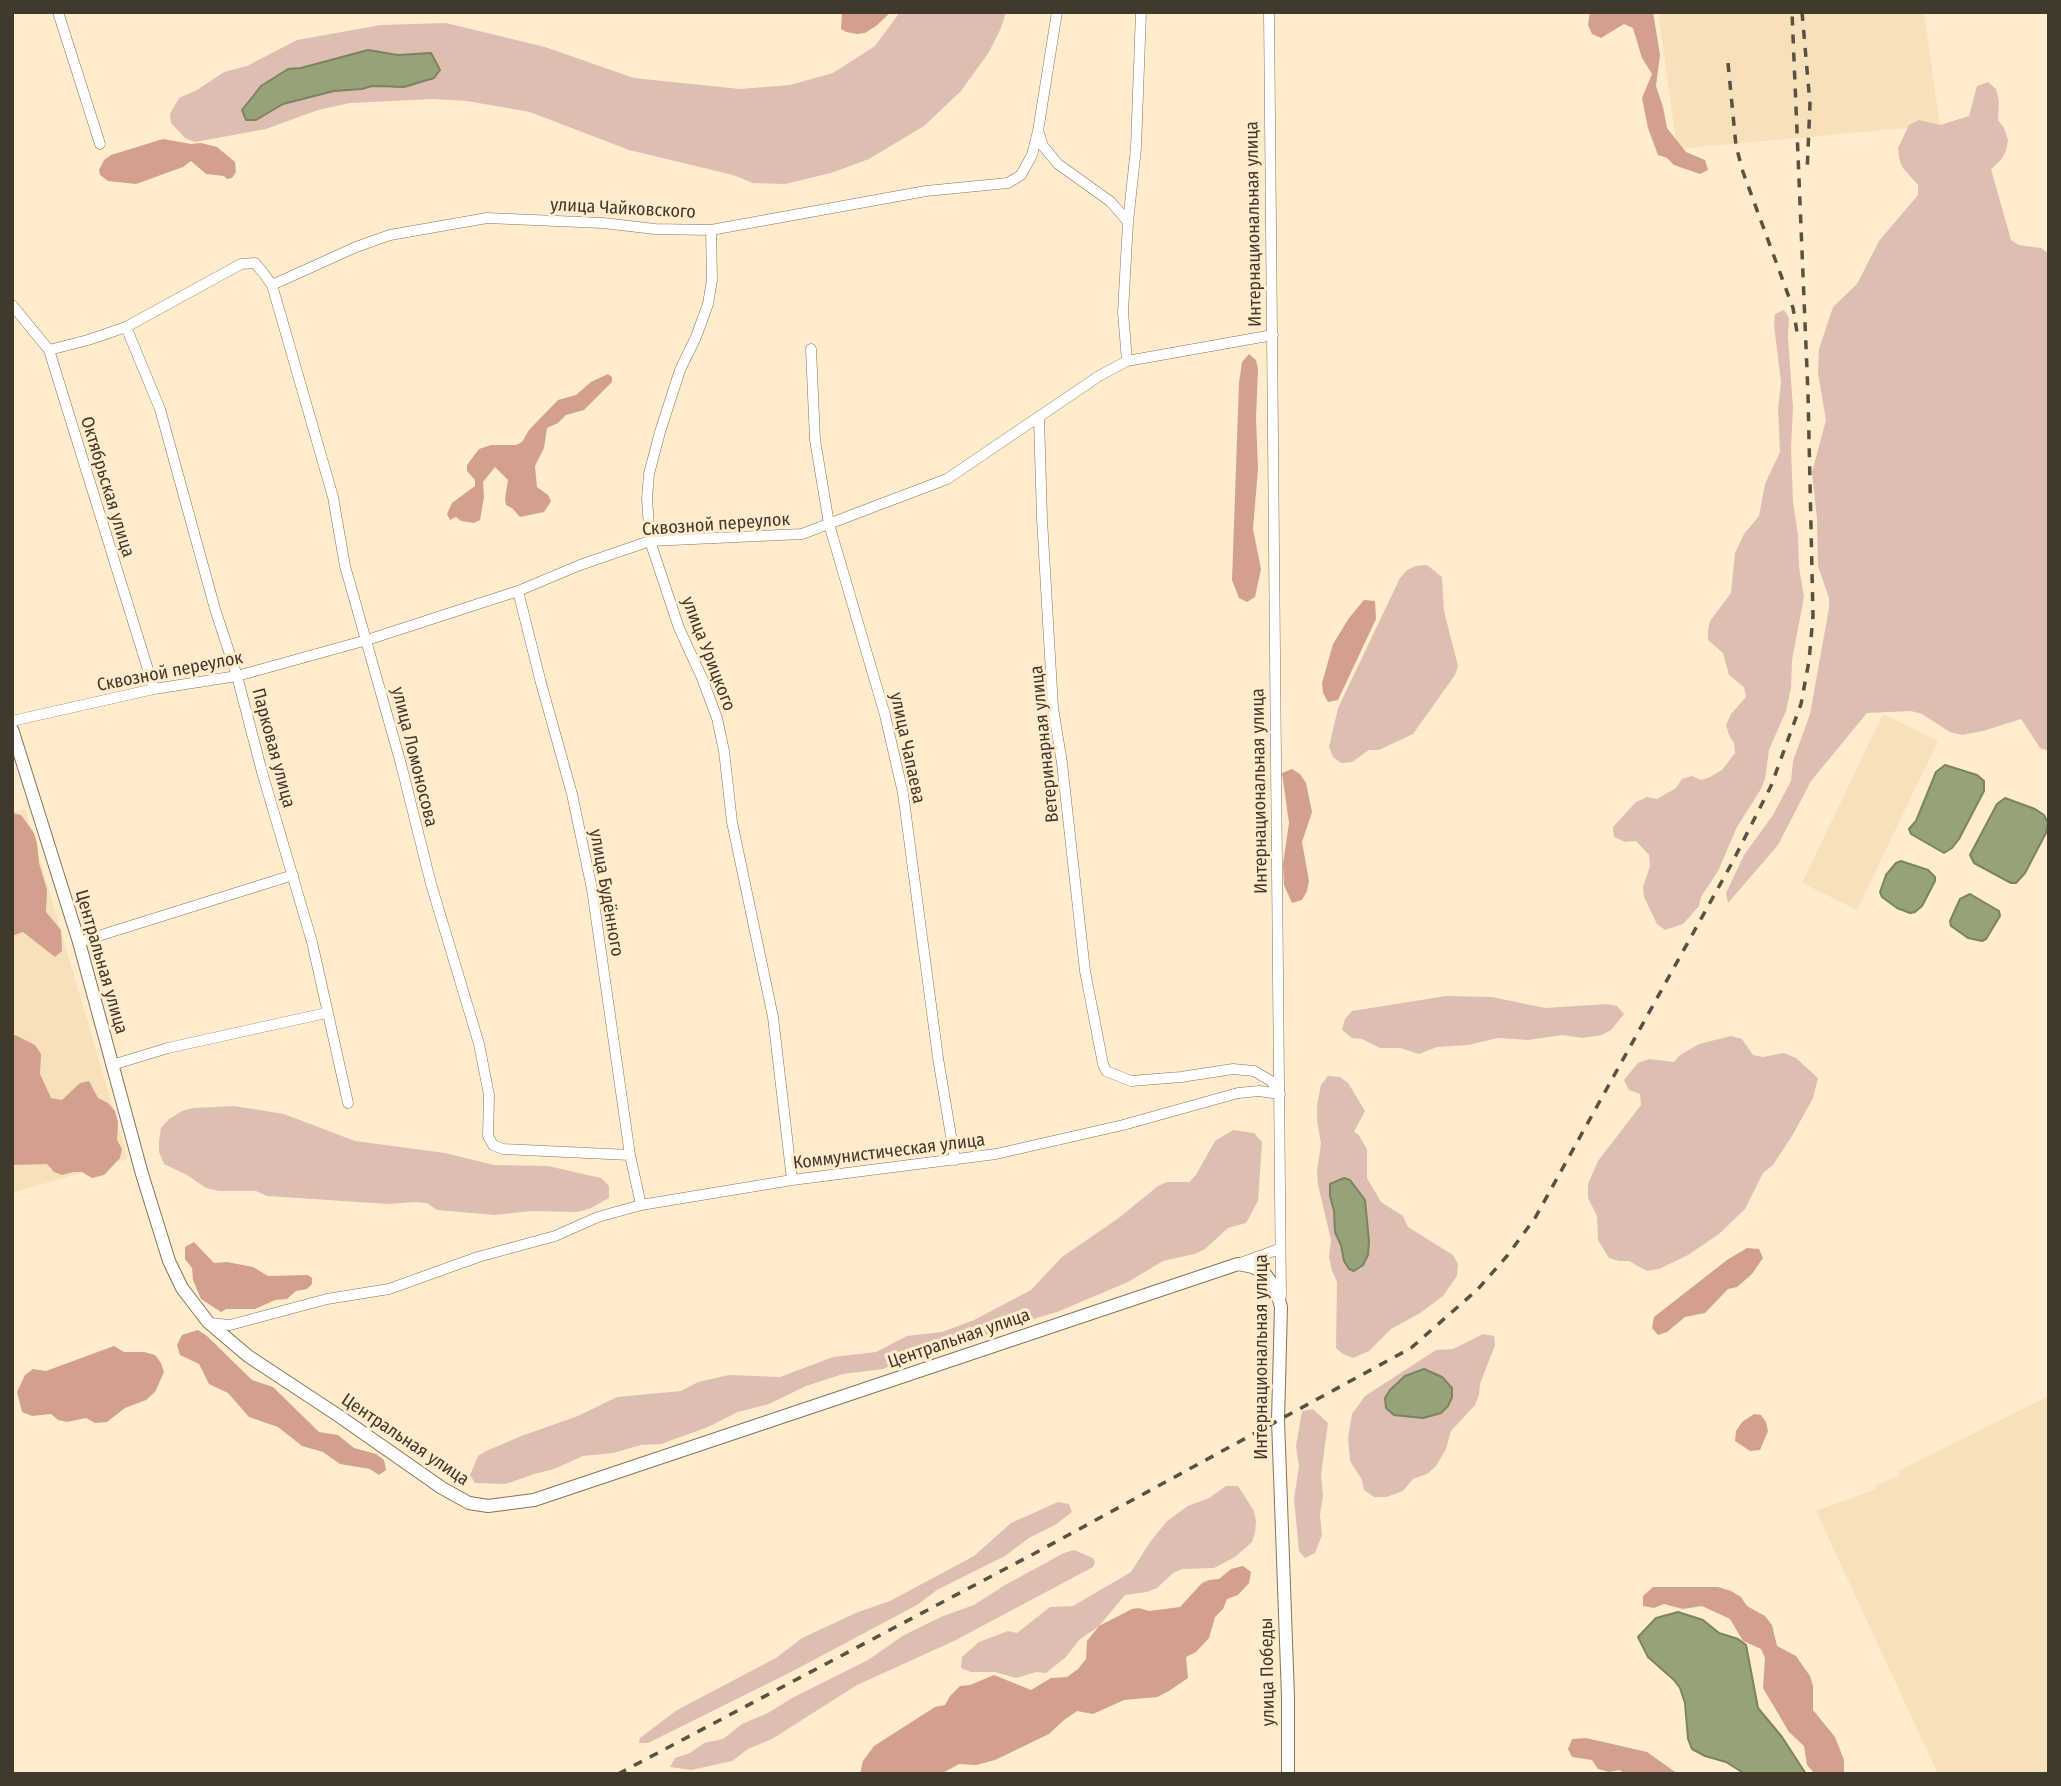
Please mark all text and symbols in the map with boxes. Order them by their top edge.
street label: Интернациональная улица [1241,121,1267,327]
street label: улица Чайковского [550,194,696,224]
street label: Октябрьская улица [75,414,139,560]
street label: Сквозной переулок [641,509,791,541]
street label: улица Урицкого [676,594,740,714]
street label: Сквозной переулок [95,647,245,697]
street label: Ветеринарная улица [1026,664,1064,824]
street label: улица Ломоносова [386,685,442,829]
street label: Парковая улица [247,686,299,810]
street label: Интернациональная улица [1247,688,1273,894]
street label: улица Чапаева [885,691,929,805]
street label: улица Будённого [584,828,628,958]
street label: Центральная улица [70,887,132,1037]
street label: Коммунистическая улица [792,1129,986,1175]
street label: Интернациональная улица [1251,1254,1273,1460]
street label: Центральная улица [885,1305,1033,1373]
street label: Центральная улица [337,1389,473,1491]
street label: улица Победы [1256,1617,1280,1727]

